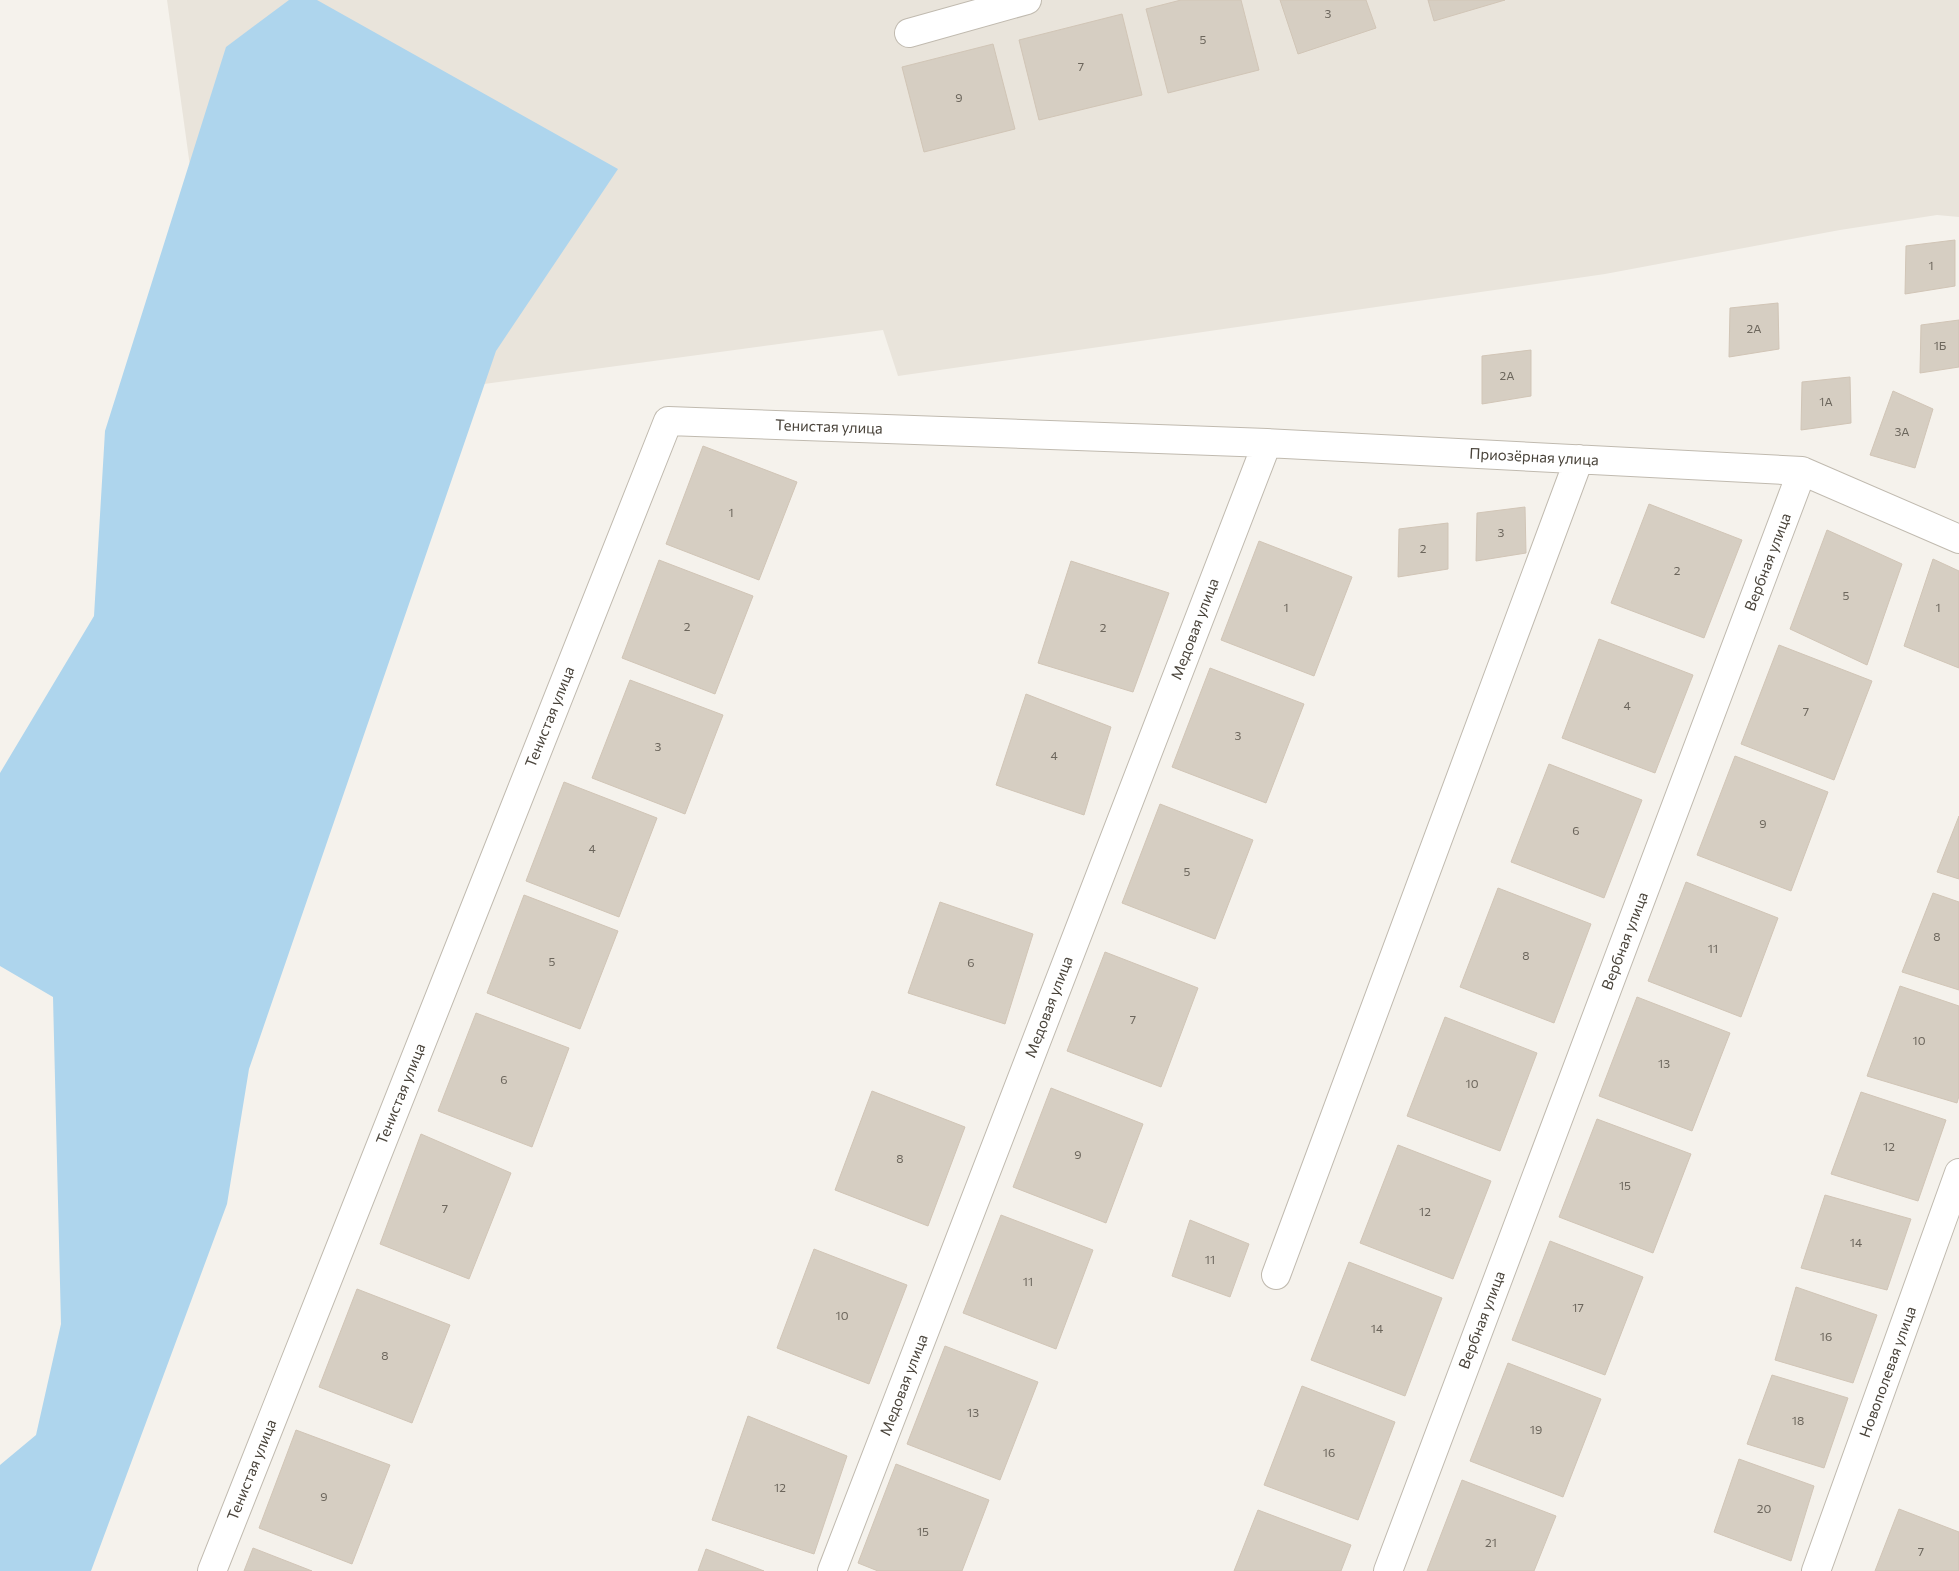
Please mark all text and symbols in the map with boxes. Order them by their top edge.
house number: 3 [1325,6,1332,20]
house number: 5 [1200,32,1207,46]
house number: 7 [1078,59,1084,73]
house number: 9 [955,90,963,104]
house number: 1 [1928,258,1934,272]
house number: 2А [1747,321,1761,335]
house number: 1Б [1934,338,1947,352]
house number: 2А [1500,368,1514,382]
house number: 1А [1819,394,1833,408]
street label: Тенистая улица [775,415,883,437]
house number: 3А [1895,424,1909,438]
street label: Приозёрная улица [1469,444,1599,468]
house number: 1 [728,505,734,519]
street label: Вербная улица [1740,510,1794,613]
house number: 3 [1498,525,1505,539]
house number: 2 [1420,541,1427,555]
house number: 2 [1674,563,1681,577]
street label: Медовая улица [1166,575,1222,682]
house number: 5 [1843,588,1850,602]
house number: 1 [1283,600,1289,614]
house number: 1 [1935,600,1941,614]
house number: 2 [684,619,691,633]
house number: 2 [1100,620,1107,634]
street label: Тенистая улица [521,663,578,770]
house number: 4 [1623,698,1631,712]
house number: 7 [1803,704,1809,718]
house number: 3 [1235,728,1242,742]
house number: 3 [655,739,662,753]
house number: 4 [1050,748,1058,762]
house number: 9 [1759,816,1767,830]
house number: 6 [1572,823,1580,837]
house number: 4 [588,841,596,855]
house number: 5 [1184,864,1191,878]
street label: Вербная улица [1597,889,1651,992]
house number: 8 [1933,929,1941,943]
house number: 11 [1708,941,1718,955]
house number: 8 [1522,948,1530,962]
street label: Медовая улица [1020,953,1076,1060]
house number: 5 [549,954,556,968]
house number: 6 [967,955,975,969]
house number: 7 [1130,1012,1136,1026]
house number: 10 [1913,1033,1926,1047]
street label: Тенистая улица [372,1040,429,1147]
house number: 13 [1658,1056,1670,1070]
house number: 6 [500,1072,508,1086]
house number: 10 [1466,1076,1479,1090]
house number: 12 [1883,1139,1895,1153]
house number: 9 [1074,1147,1082,1161]
house number: 8 [896,1151,904,1165]
house number: 15 [1619,1178,1631,1192]
house number: 7 [442,1201,448,1215]
house number: 12 [1419,1204,1431,1218]
house number: 14 [1850,1235,1862,1249]
house number: 11 [1205,1252,1215,1266]
street label: Вербная улица [1454,1268,1508,1371]
house number: 11 [1023,1274,1033,1288]
house number: 17 [1572,1300,1584,1314]
street label: Новополевая улица [1855,1303,1919,1440]
house number: 10 [836,1308,849,1322]
house number: 14 [1371,1321,1383,1335]
house number: 16 [1820,1329,1832,1343]
street label: Медовая улица [875,1331,931,1438]
house number: 8 [381,1348,389,1362]
house number: 13 [967,1405,979,1419]
house number: 18 [1792,1413,1804,1427]
street label: Тенистая улица [223,1416,280,1523]
house number: 19 [1530,1422,1542,1436]
house number: 16 [1323,1445,1335,1459]
house number: 12 [774,1480,786,1494]
house number: 9 [320,1489,328,1503]
house number: 20 [1757,1501,1771,1515]
house number: 15 [917,1524,929,1538]
house number: 21 [1485,1535,1497,1549]
house number: 7 [1918,1544,1924,1558]

